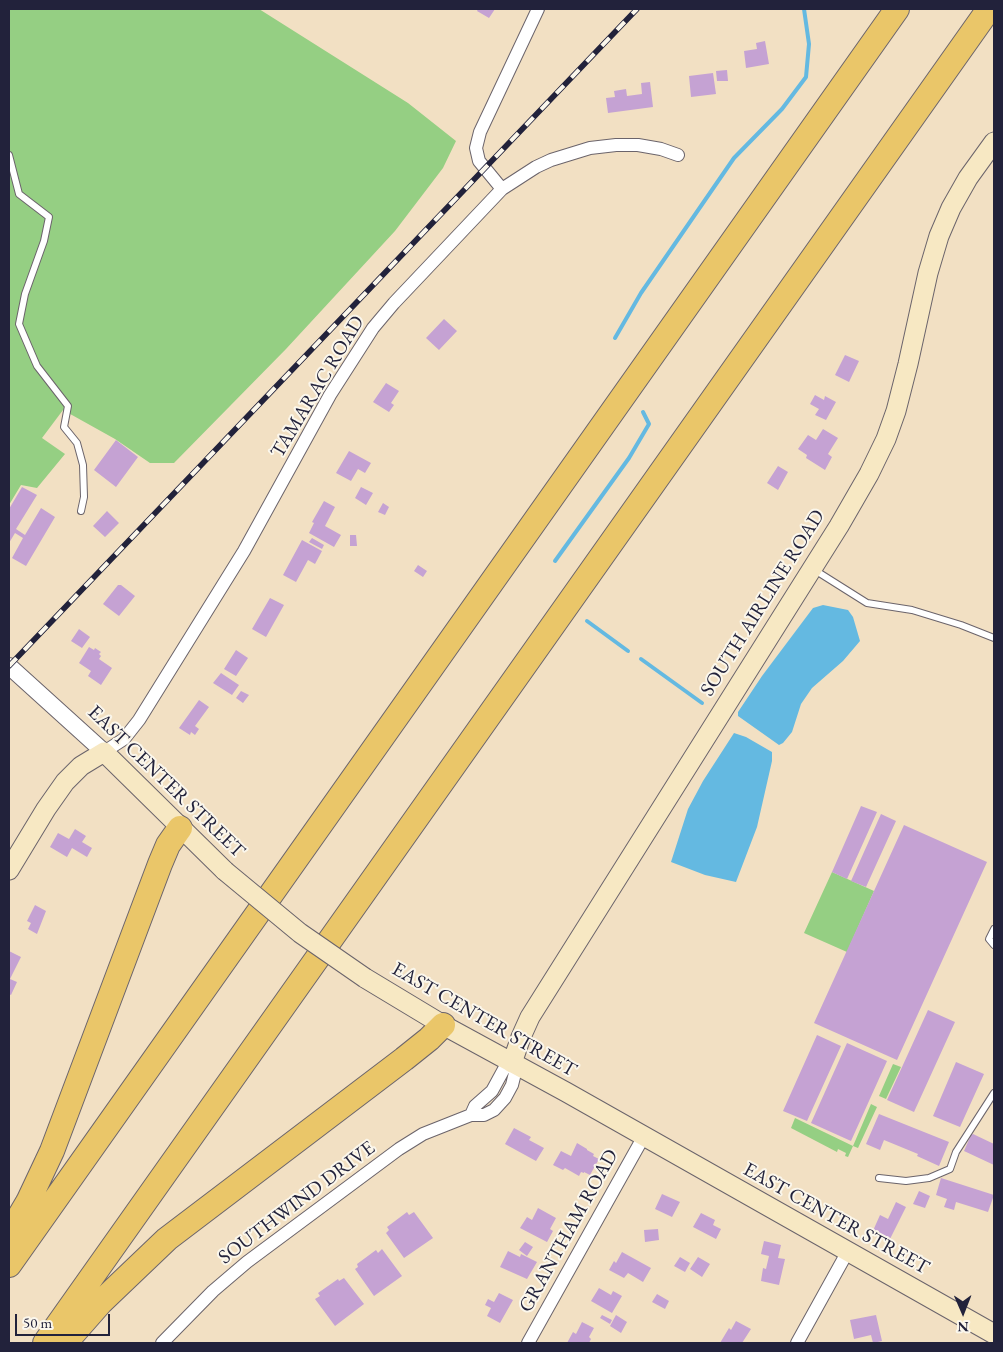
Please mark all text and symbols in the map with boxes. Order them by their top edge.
street label: TAMARAC ROAD [266,312,370,462]
street label: SOUTH AIRLINE ROAD [696,505,830,701]
street label: EAST CENTER STREET [82,701,250,863]
street label: EAST CENTER STREET [388,957,580,1083]
street label: SOUTHWIND DRIVE [214,1136,380,1270]
street label: GRANTHAM ROAD [514,1145,624,1317]
street label: EAST CENTER STREET [739,1158,933,1280]
north arrow [938,1287,988,1337]
scale bar [18,1304,112,1336]
text: 50 m [23,1313,52,1332]
text: N [957,1318,969,1336]

